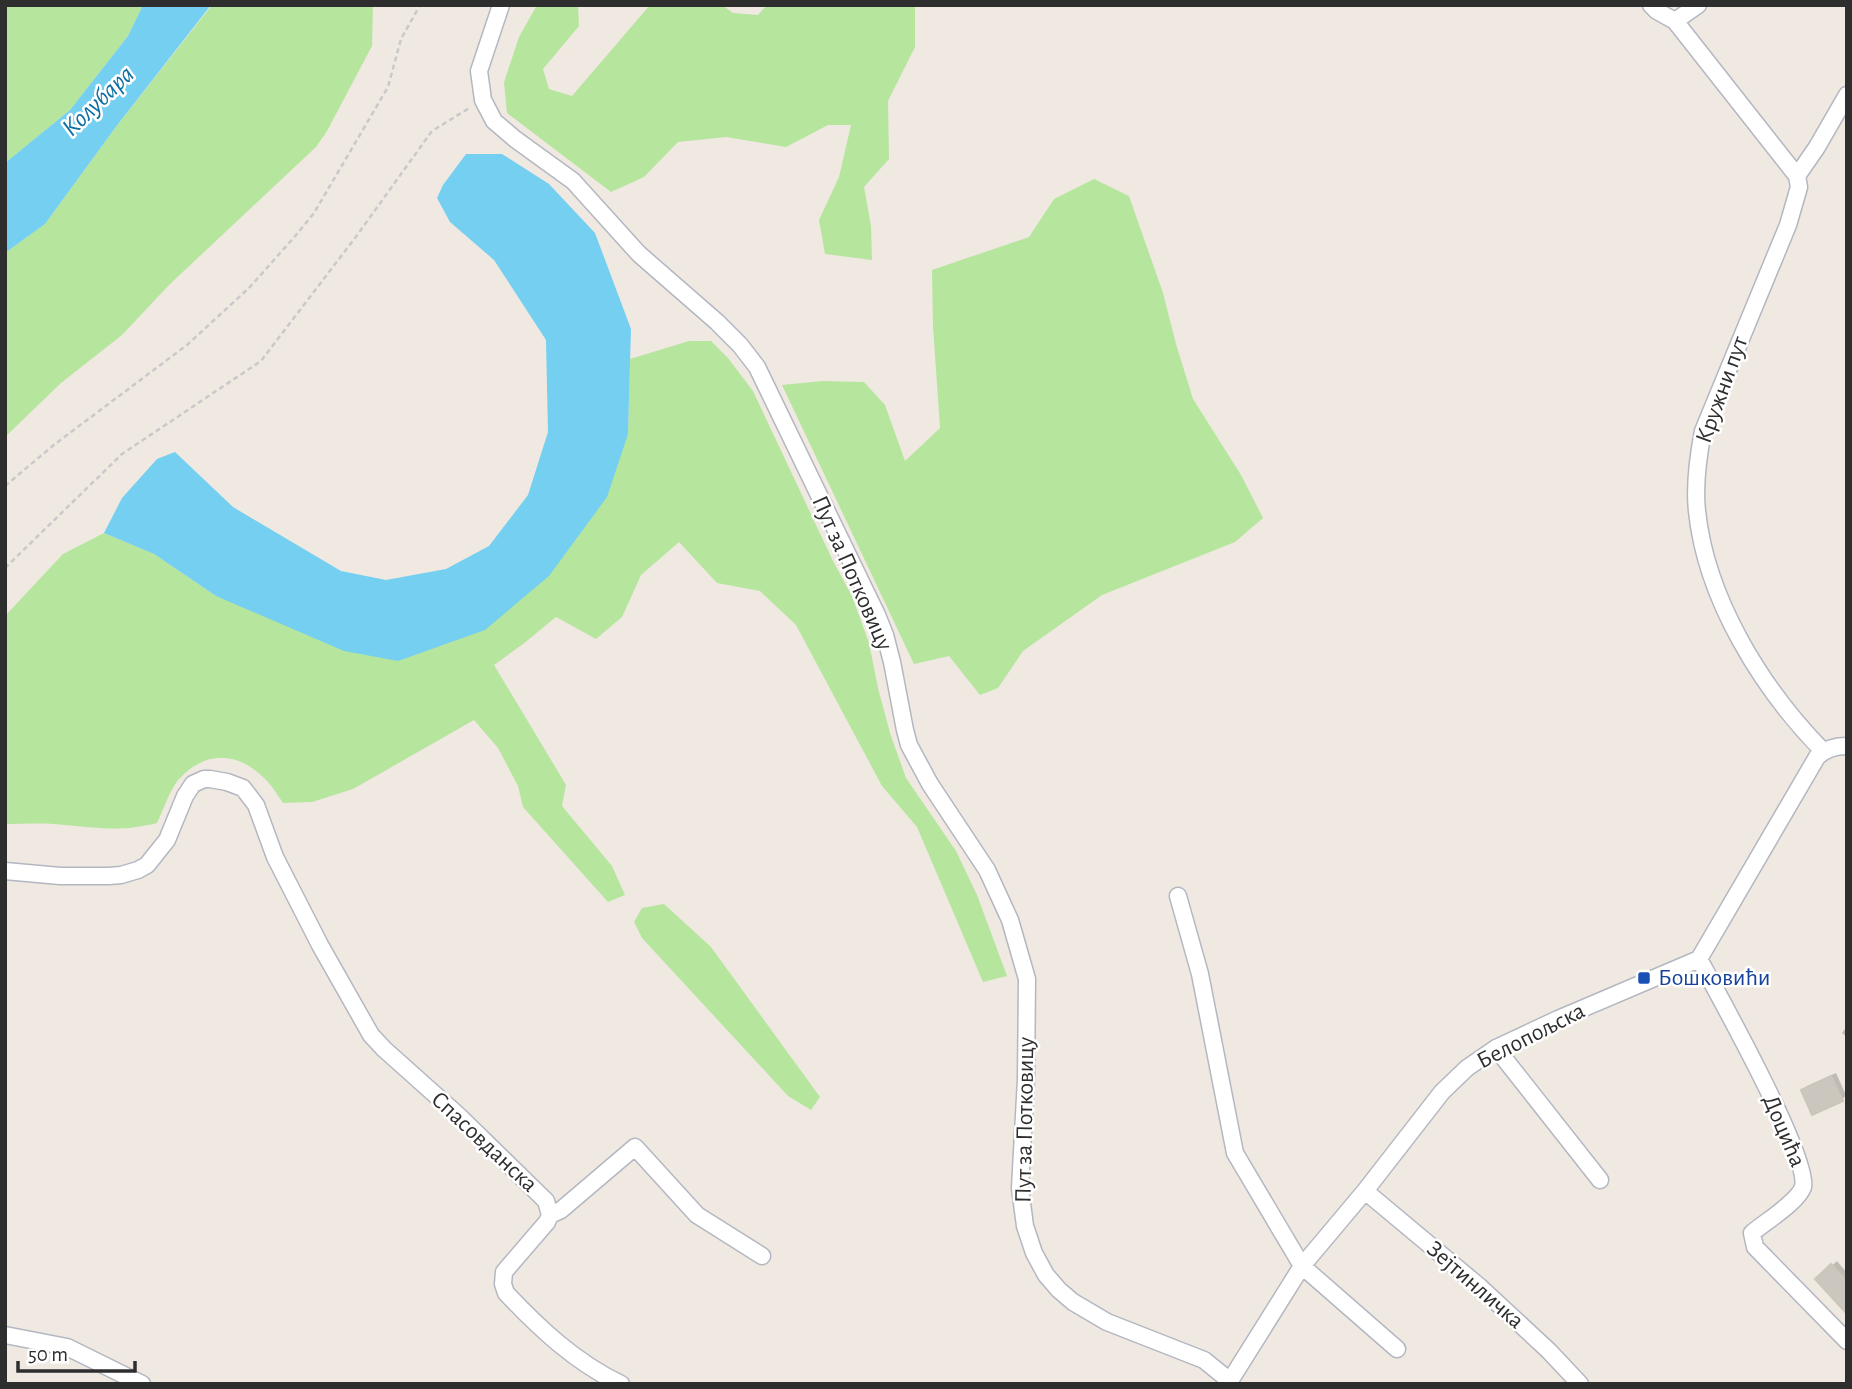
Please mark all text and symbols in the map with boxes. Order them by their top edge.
water label: Колубара [57,61,139,141]
street label: Кружни пут [1692,333,1752,447]
street label: Пут за Потковицу [807,492,897,654]
place label: Бошковићи [1658,966,1770,990]
marker: Бошковићи [1636,970,1652,986]
street label: Белопољска [1473,999,1589,1073]
street label: Пут за Потковицу [1012,1036,1038,1203]
street label: Спасовданска [426,1087,542,1197]
street label: Доцића [1758,1091,1810,1171]
street label: Зејтинличка [1422,1237,1528,1333]
scale bar [18,1330,135,1374]
text: 50 m [28,1344,68,1365]

